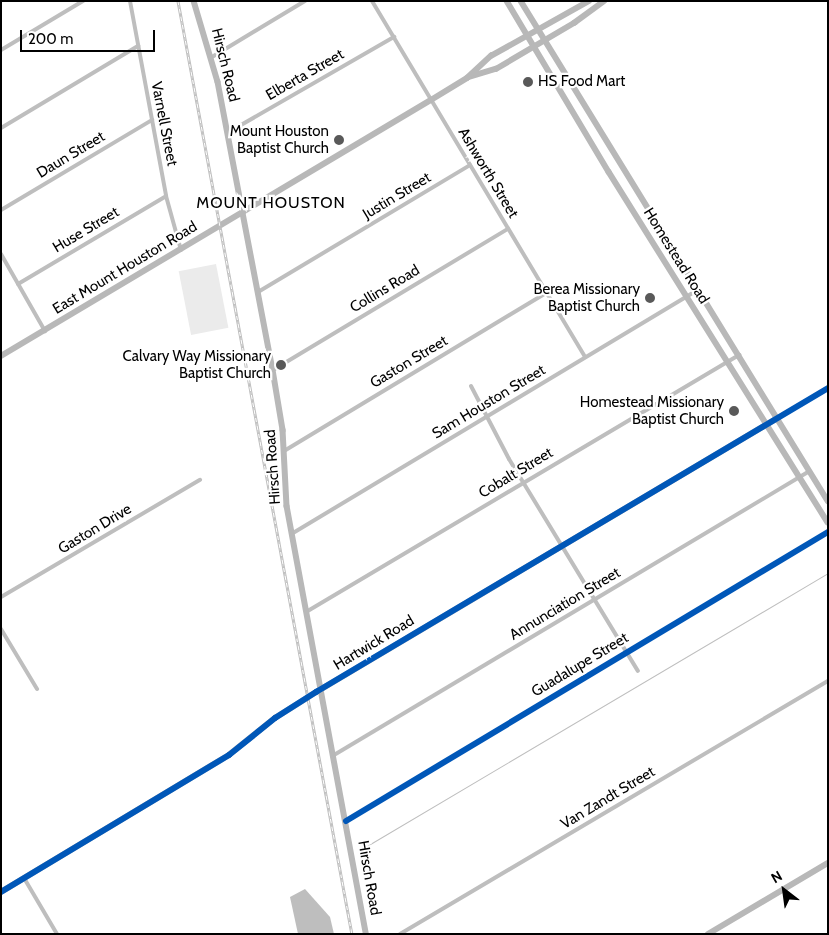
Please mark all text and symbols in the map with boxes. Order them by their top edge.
scale bar [22,20,158,52]
street label: Hirsch Road [207,26,243,104]
text: 200 m [28,30,73,48]
street label: Elberta Street [263,46,347,104]
place label: HS Food Mart [538,73,625,91]
marker: HS Food Mart [522,76,534,88]
street label: Varnell Street [147,80,181,168]
place label: Mount Houston Baptist Church [230,122,329,157]
street label: Ashworth Street [454,124,522,222]
street label: Daun Street [34,128,108,182]
marker: Mount Houston Baptist Church [333,134,345,146]
street label: Justin Street [360,169,434,223]
district label: MOUNT HOUSTON [195,193,347,213]
street label: Huse Street [50,203,122,257]
street label: Homestead Road [639,205,713,307]
street label: East Mount Houston Road [50,218,200,318]
street label: Collins Road [347,261,423,317]
place label: Berea Missionary Baptist Church [534,280,640,315]
marker: Berea Missionary Baptist Church [644,292,656,304]
street label: Gaston Street [367,332,451,392]
place label: Calvary Way Missionary Baptist Church [123,347,271,382]
marker: Calvary Way Missionary Baptist Church [275,359,287,371]
street label: Sam Houston Street [429,361,549,443]
place label: Homestead Missionary Baptist Church [580,393,724,428]
marker: Homestead Missionary Baptist Church [728,405,740,417]
street label: Hirsch Road [261,429,285,505]
street label: Cobalt Street [476,444,556,502]
street label: Gaston Drive [55,500,135,558]
street label: Annunciation Street [506,564,624,644]
street label: Hartwick Road [330,612,418,674]
street label: Guadalupe Street [528,629,632,701]
street label: Van Zandt Street [558,763,658,833]
street label: Hirsch Road [354,839,384,917]
north arrow [759,865,809,915]
text: N [768,867,785,887]

